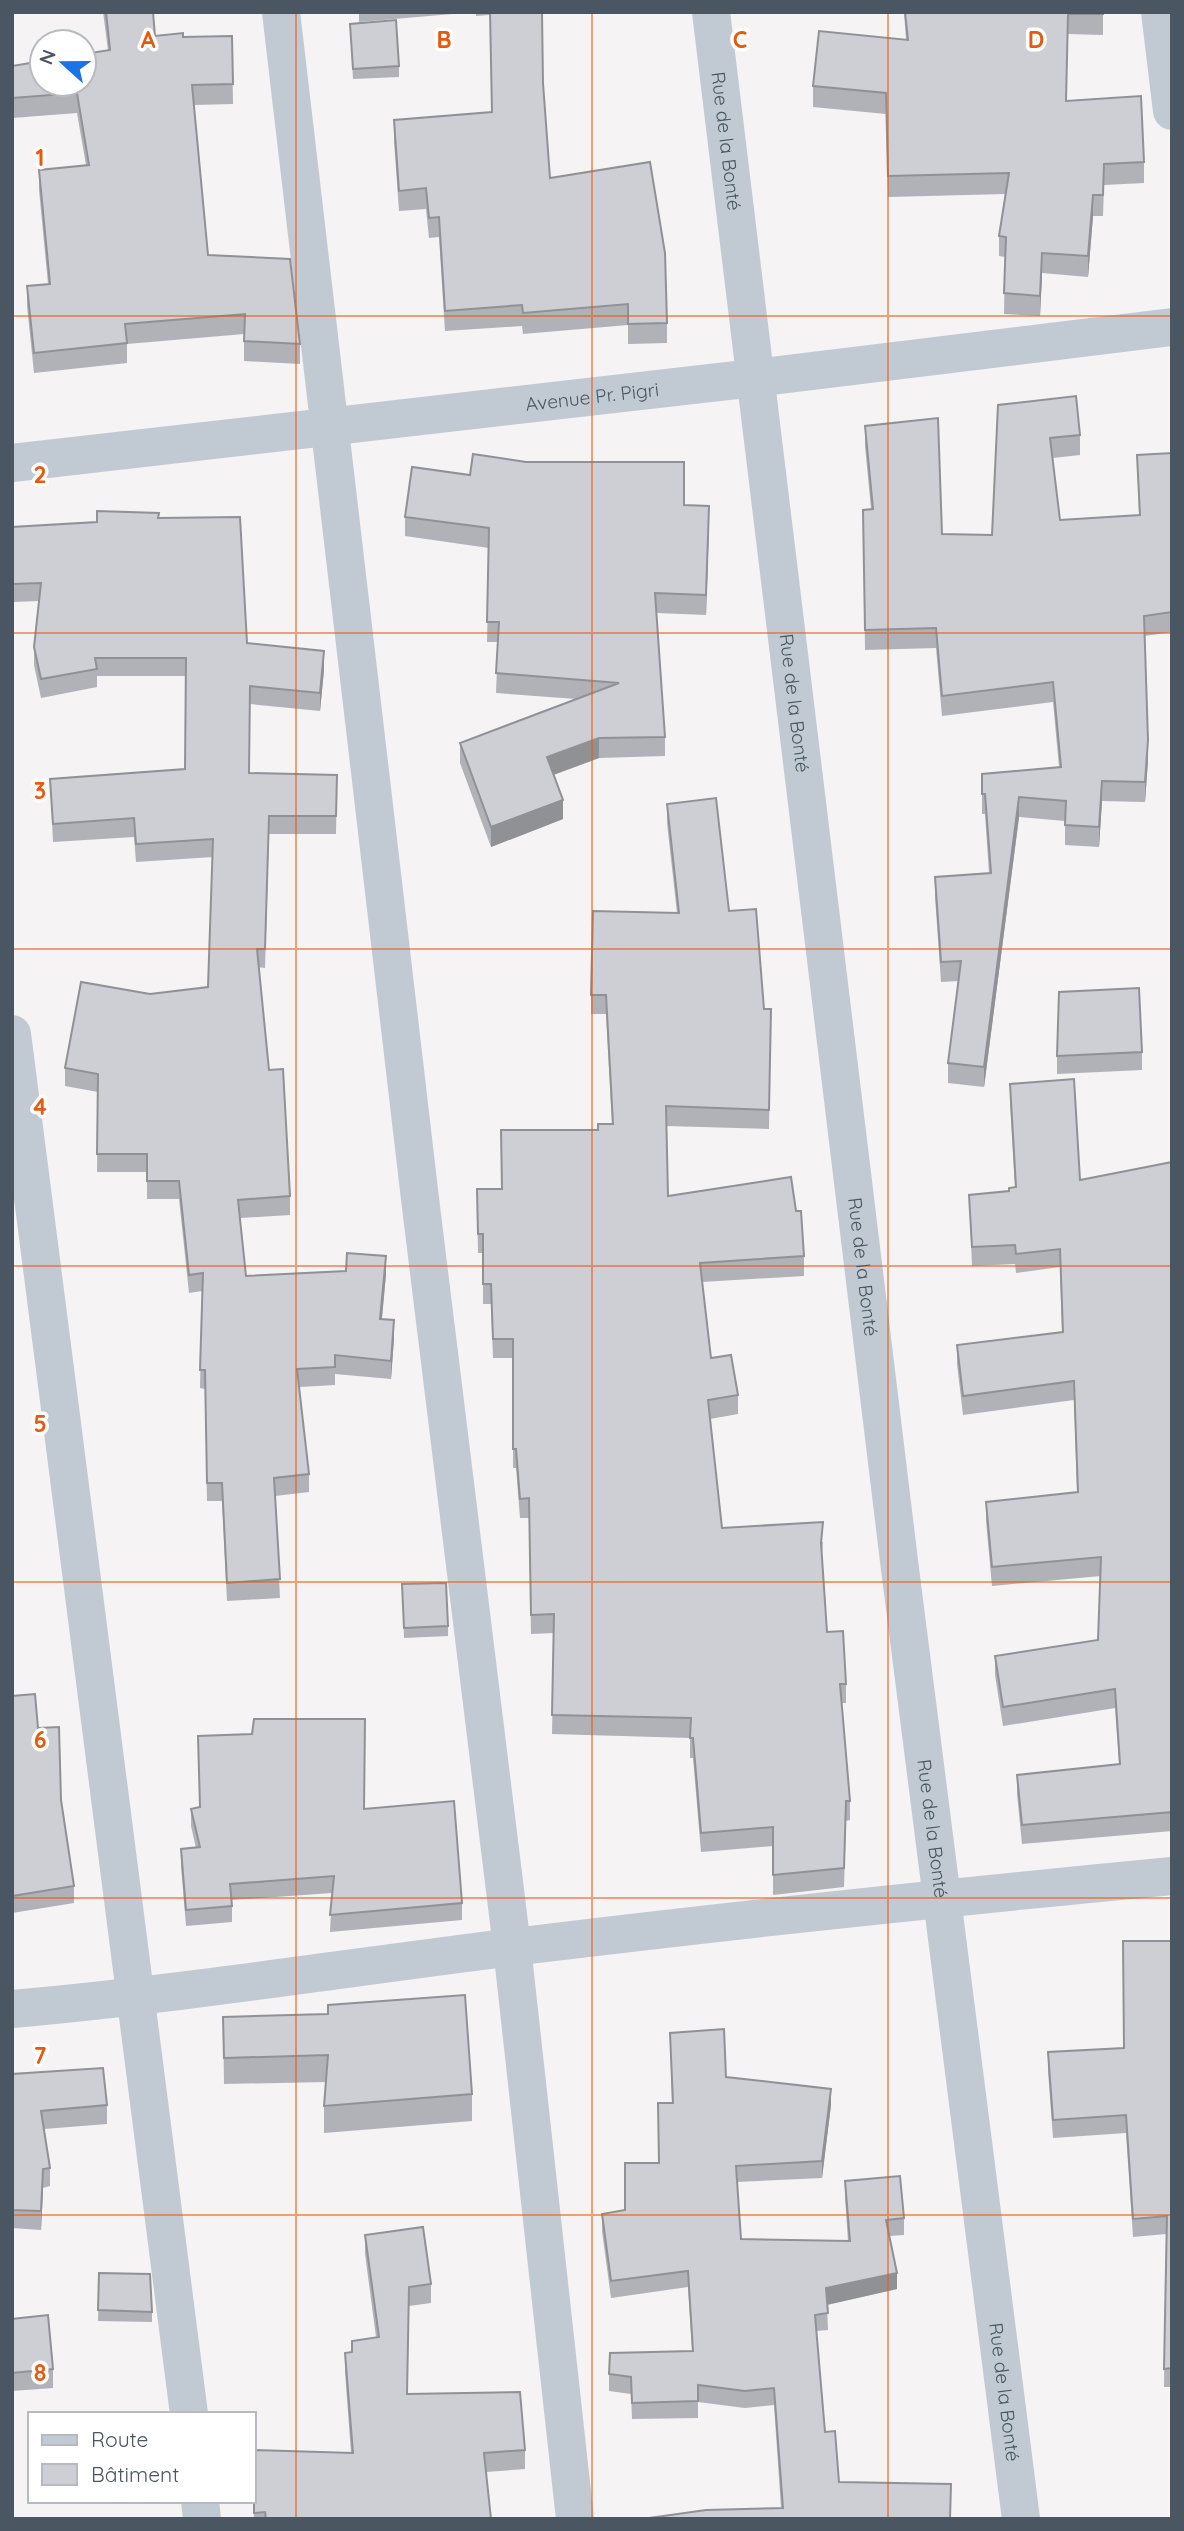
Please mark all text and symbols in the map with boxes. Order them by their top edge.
text: A [141,25,156,54]
text: B [436,25,452,54]
text: C [733,25,747,54]
text: D [1028,25,1044,54]
north arrow [28,28,98,98]
text: N [33,46,61,68]
street label: Rue de la Bonté [706,70,747,212]
text: 1 [36,143,44,172]
street label: Avenue Pr. Pigri [524,377,660,416]
text: 2 [33,460,47,489]
street label: Rue de la Bonté [775,632,815,774]
text: 3 [34,776,46,805]
text: 4 [33,1092,47,1121]
street label: Rue de la Bonté [843,1196,884,1338]
text: 5 [33,1409,47,1438]
text: 6 [34,1725,46,1754]
street label: Rue de la Bonté [912,1758,954,1899]
text: 7 [34,2041,47,2070]
street label: Rue de la Bonté [984,2321,1026,2463]
text: 8 [34,2358,46,2387]
legend [28,2412,256,2503]
text: Route [91,2426,148,2452]
text: Bâtiment [91,2461,179,2487]

